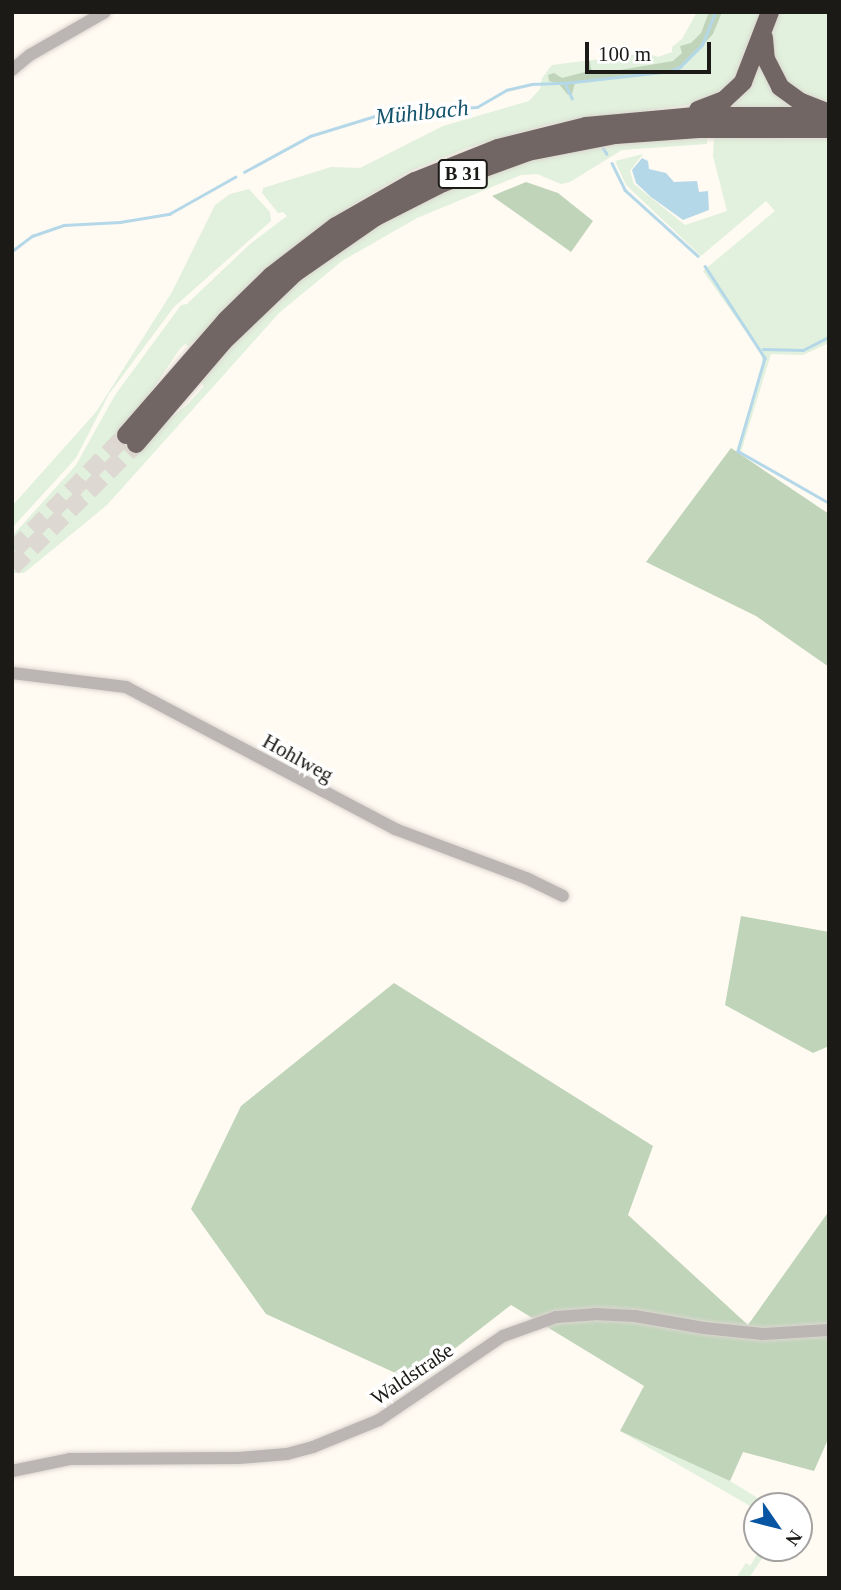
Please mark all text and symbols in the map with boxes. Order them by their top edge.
scale bar [589,28,715,72]
text: 100 m [598,42,651,66]
water label: Mühlbach [374,94,470,132]
road number: B 31 [437,158,489,190]
street label: Hohlweg [258,728,338,788]
street label: Waldstraße [366,1337,458,1411]
north arrow [743,1492,813,1562]
text: N [781,1527,807,1550]

